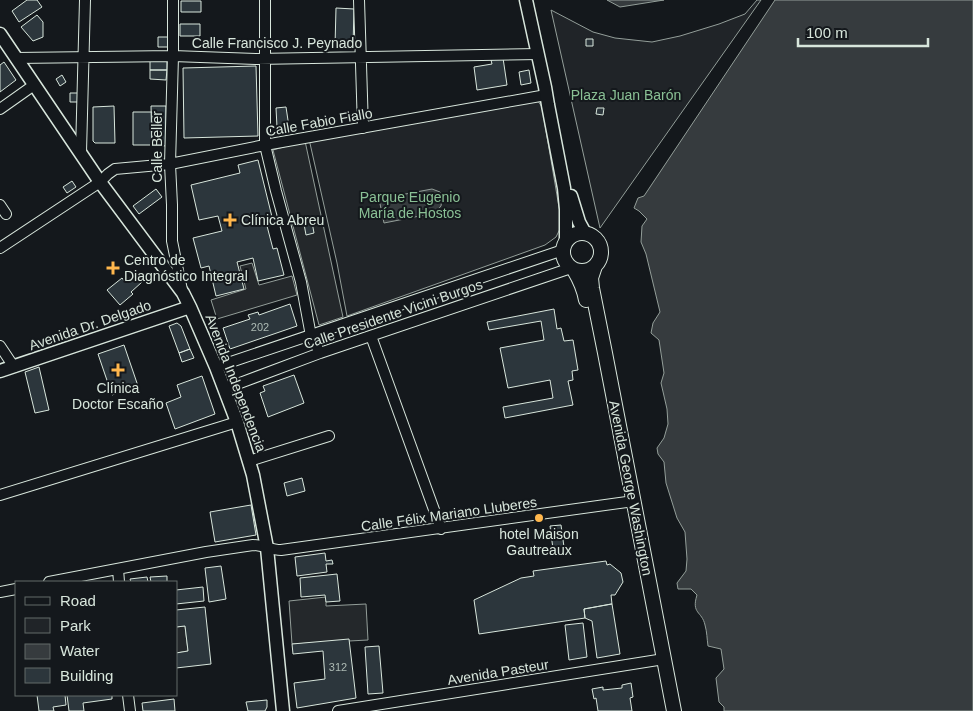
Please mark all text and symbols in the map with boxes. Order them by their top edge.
scale bar [798,15,928,47]
text: 100 m [806,24,848,41]
street label: Calle Francisco J. Peynado [192,35,362,51]
park label: Plaza Juan Barón [571,87,681,103]
street label: Calle Fabio Fiallo [264,105,374,139]
street label: Calle Beller [149,111,165,183]
park label: Parque Eugenio María de Hostos [359,189,461,221]
place label: Clínica Abreu [241,212,324,228]
marker: Clínica Abreu [223,213,237,227]
place label: Centro de Diagnóstico Integral [124,252,248,284]
marker: Centro de Diagnóstico Integral [106,261,120,275]
street label: Calle Presidente Vicini Burgos [301,276,485,352]
street label: Avenida Dr. Delgado [27,297,153,353]
street label: Avenida Independencia [202,312,270,454]
house number: 202 [251,321,269,333]
marker: Clínica Doctor Escaño [111,363,125,377]
place label: Clínica Doctor Escaño [72,380,164,412]
street label: Avenida George Washington [606,399,656,577]
street label: Calle Félix Mariano Lluberes [360,494,538,534]
marker: hotel Maison Gautreaux [533,512,545,524]
place label: hotel Maison Gautreaux [499,526,579,558]
legend [15,581,178,696]
text: Road [60,592,96,609]
text: Park [60,617,91,634]
text: Water [60,642,99,659]
street label: Avenida Pasteur [446,656,550,688]
house number: 312 [329,661,347,673]
text: Building [60,667,113,684]

